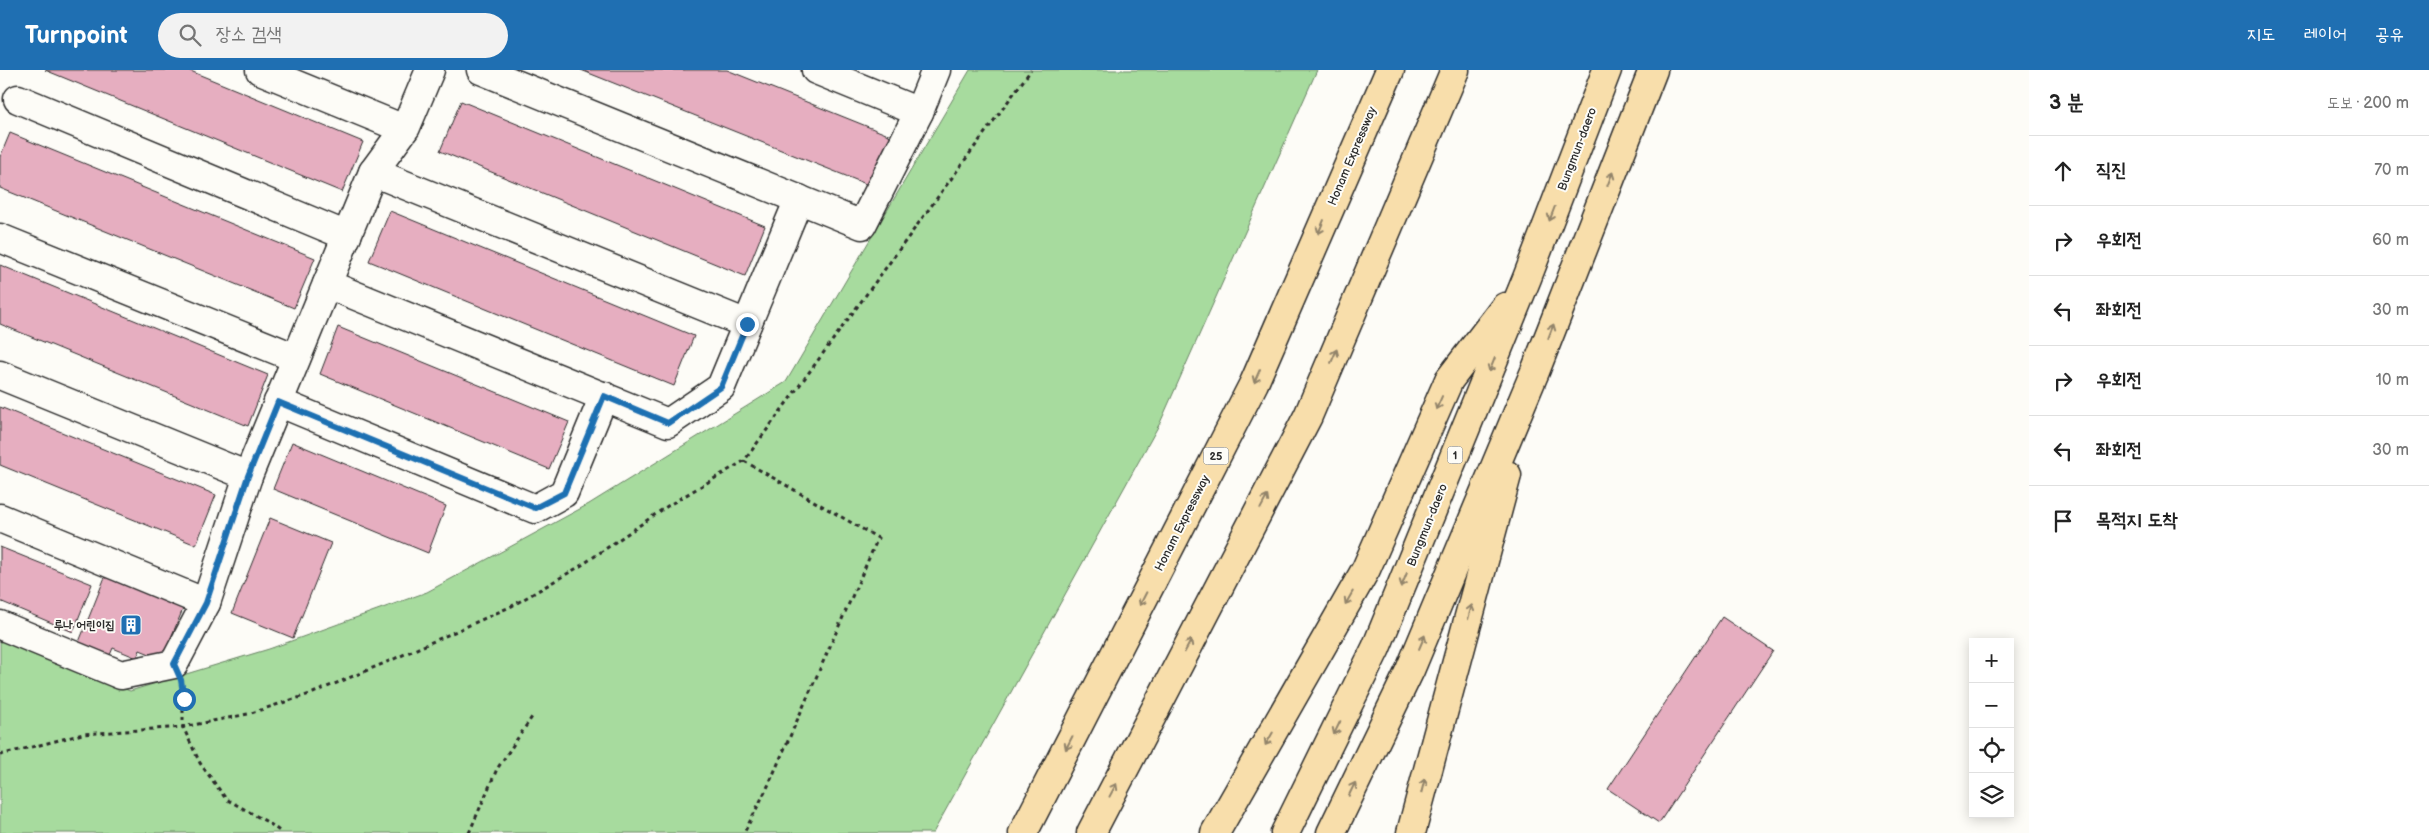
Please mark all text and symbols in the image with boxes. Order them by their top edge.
search box [158,13,508,58]
text: Turnpoint [25,21,128,50]
icon: search [176,21,204,49]
text: 장소 검색 [216,23,282,46]
text: 지도 [2247,24,2276,45]
text: 레이어 [2304,24,2347,45]
text: 공유 [2375,24,2404,45]
text: 3 분 [2049,90,2084,115]
text: 도보 · 200 m [2327,94,2409,113]
street label: Honam Expressway [1325,104,1380,208]
street label: Bungmun-daero [1555,105,1600,193]
icon: ahead [2049,157,2077,185]
text: 직진 [2096,159,2127,182]
text: 70 m [2374,161,2409,180]
one-way arrow [1606,172,1615,187]
one-way arrow [1547,205,1556,221]
one-way arrow [1316,219,1326,234]
icon: right [2049,227,2077,255]
text: 우회전 [2096,229,2142,252]
text: 60 m [2372,231,2409,250]
icon: left [2049,297,2077,325]
text: 좌회전 [2096,299,2142,322]
text: 30 m [2372,301,2409,320]
route end [736,313,759,336]
one-way arrow [1547,324,1556,339]
one-way arrow [1331,348,1340,363]
one-way arrow [1487,356,1496,372]
icon: right [2049,367,2077,395]
one-way arrow [1251,368,1261,383]
text: 우회전 [2096,369,2142,392]
text: 10 m [2376,371,2409,390]
one-way arrow [1434,395,1444,410]
icon: left [2049,437,2077,465]
text: 좌회전 [2096,439,2142,462]
text: 30 m [2372,441,2409,460]
road number: 1 [1448,446,1462,464]
road number: 25 [1204,448,1228,464]
street label: Honam Expressway [1152,472,1213,574]
street label: Bungmun-daero [1404,481,1451,569]
one-way arrow [1260,495,1269,510]
icon: arrive [2049,507,2077,535]
text: 목적지 도착 [2096,509,2178,532]
one-way arrow [1399,572,1408,587]
one-way arrow [1138,591,1147,606]
one-way arrow [1344,591,1354,605]
one-way arrow [1466,604,1475,620]
building icon: 루나 어린이집 [119,613,143,637]
place label: 루나 어린이집 [54,618,115,633]
one-way arrow [1417,635,1427,650]
map controls [1969,638,2014,818]
button: + [1969,638,2014,683]
one-way arrow [1184,639,1193,654]
button: − [1969,683,2014,728]
route start [173,688,196,711]
one-way arrow [1332,720,1341,735]
button: locate [1969,728,2014,773]
one-way arrow [1263,732,1273,746]
one-way arrow [1064,736,1074,751]
button: layers [1969,773,2014,818]
one-way arrow [1419,778,1428,794]
one-way arrow [1348,782,1357,797]
one-way arrow [1109,783,1118,798]

